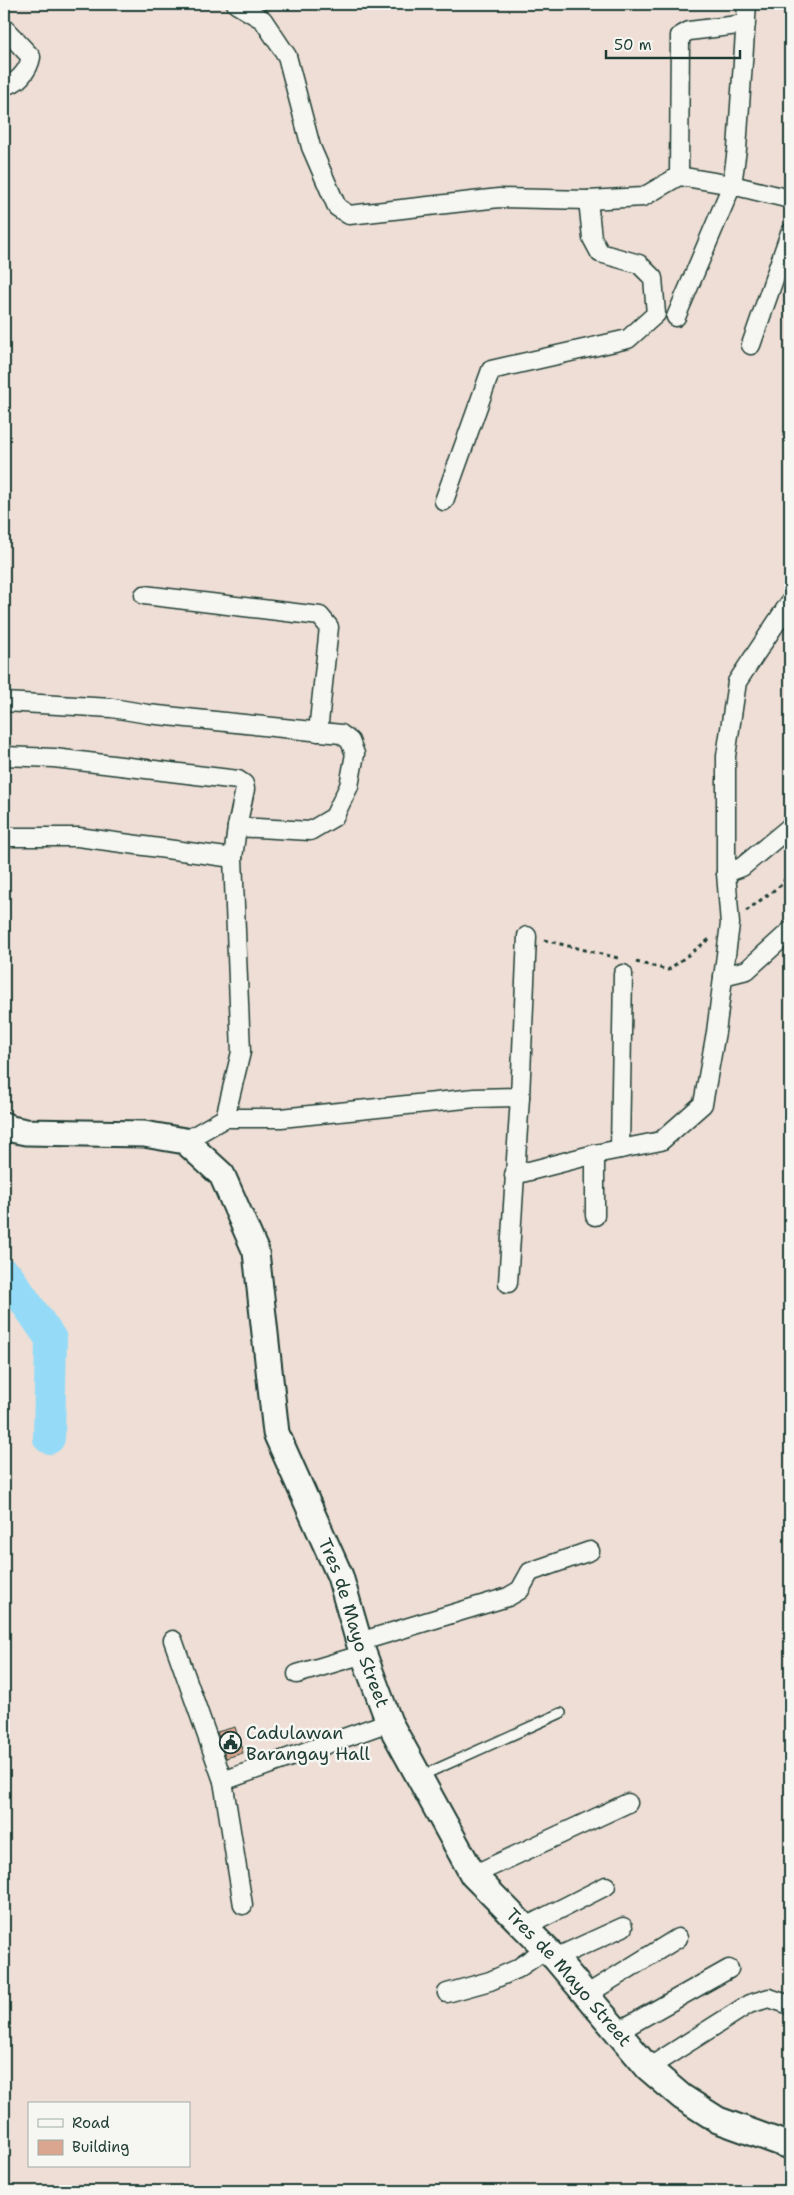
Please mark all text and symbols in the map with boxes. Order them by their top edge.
scale bar [606,28,740,60]
text: 50 m [614,35,652,55]
street label: Tres de Mayo Street [313,1534,395,1711]
place label: Cadulawan Barangay Hall [246,1721,371,1766]
public building icon: Cadulawan Barangay Hall [218,1731,242,1755]
street label: Tres de Mayo Street [500,1903,637,2052]
legend [28,2102,190,2168]
text: Road [72,2113,110,2133]
text: Building [72,2137,129,2157]

